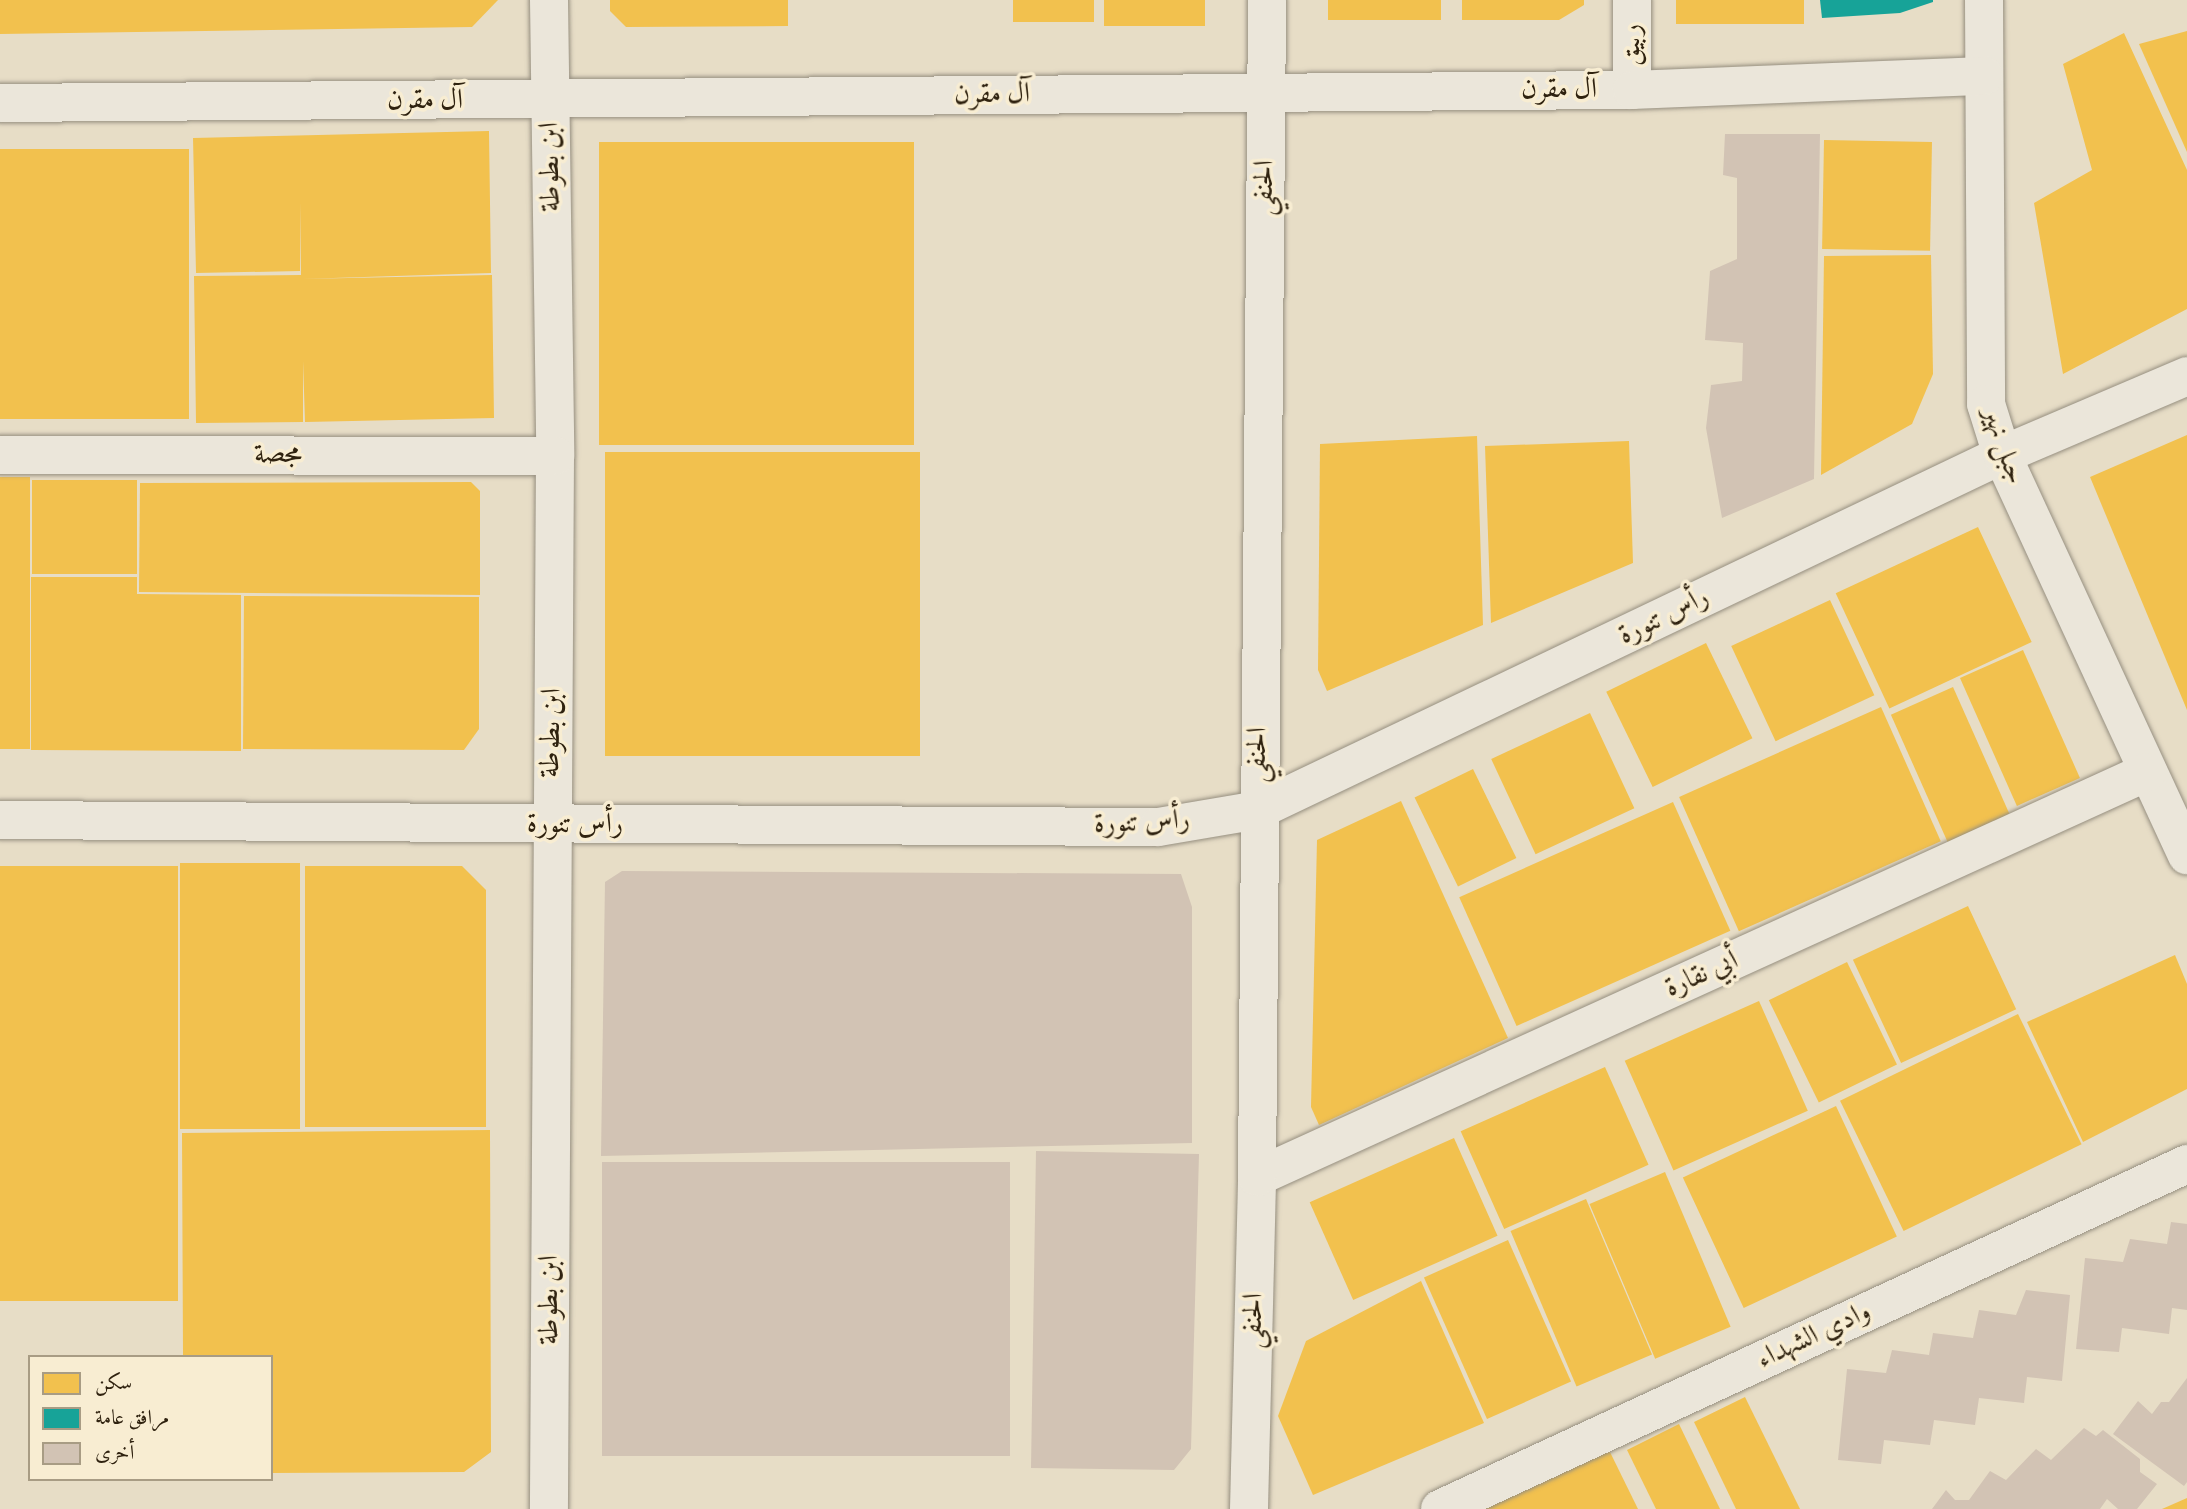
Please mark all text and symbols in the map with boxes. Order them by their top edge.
street label: ربيق [1615,24,1649,66]
street label: آل مقرن [1521,73,1597,107]
street label: آل مقرن [954,78,1030,112]
street label: آل مقرن [387,84,463,118]
street label: ابن بطوطة [533,122,569,212]
street label: الحنفي [1248,160,1282,216]
street label: جبل نهير [1974,403,2032,489]
street label: مجصة [254,438,302,472]
street label: رأس تنورة [1613,581,1715,653]
street label: ابن بطوطة [534,688,570,778]
street label: الحنفي [1241,727,1275,783]
street label: رأس تنورة [1093,804,1191,842]
street label: رأس تنورة [527,808,623,842]
street label: أبي نقارة [1660,944,1744,1006]
street label: ابن بطوطة [533,1255,567,1345]
street label: الحنفي [1237,1293,1271,1349]
street label: وادي الشهداء [1752,1295,1876,1377]
legend [28,1355,273,1481]
text: سكن [95,1369,132,1399]
text: مرافق عامة [95,1404,169,1434]
text: أخرى [95,1439,134,1469]

